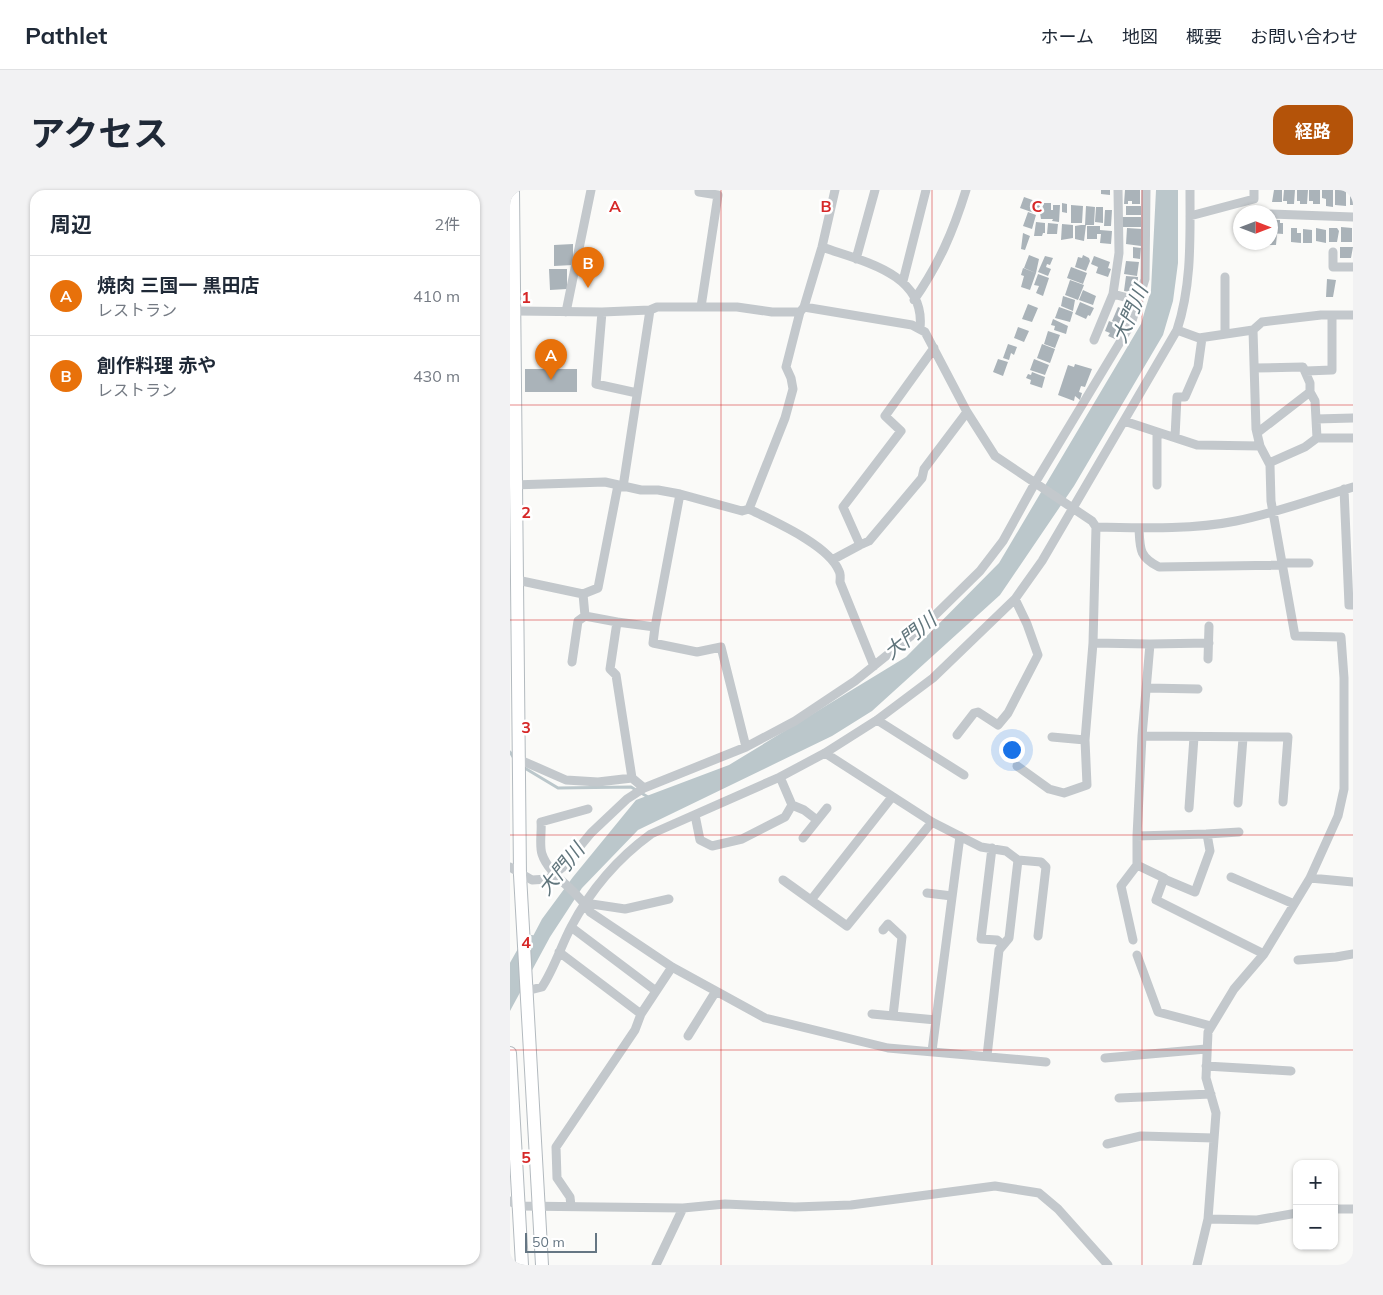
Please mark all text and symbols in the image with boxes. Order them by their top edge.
text: Pathlet [25,20,107,50]
text: ホーム [1041,25,1094,48]
text: 地図 [1122,25,1158,48]
text: 概要 [1186,25,1222,48]
text: お問い合わせ [1250,25,1358,48]
button: 経路 [1273,105,1353,155]
text: アクセス [30,111,168,155]
text: A [609,196,621,216]
text: B [820,196,832,216]
text: C [1032,196,1043,216]
north arrow [1233,205,1278,250]
text: 周辺 [50,211,92,237]
text: 2件 [434,214,460,234]
pin: B [572,247,604,288]
text: 焼肉 三国一 黒田店 [97,273,259,297]
water label: 大門川 [1106,279,1154,346]
text: A [60,286,72,306]
text: 410 m [413,286,460,306]
text: 1 [521,287,531,307]
text: レストラン [97,300,177,320]
pin: A [535,339,567,380]
text: 創作料理 赤や [97,353,216,377]
text: B [60,366,72,386]
text: 430 m [413,366,460,386]
text: レストラン [97,380,177,400]
text: 2 [521,502,531,522]
water label: 大門川 [879,606,942,664]
text: 3 [521,717,531,737]
your location [999,737,1025,763]
water label: 大門川 [532,836,590,900]
text: 4 [521,932,531,952]
text: 5 [521,1147,531,1167]
map controls [1293,1160,1338,1250]
button: + [1293,1160,1338,1205]
button: − [1293,1205,1338,1250]
scale bar [525,1230,598,1253]
text: 50 m [532,1233,565,1251]

